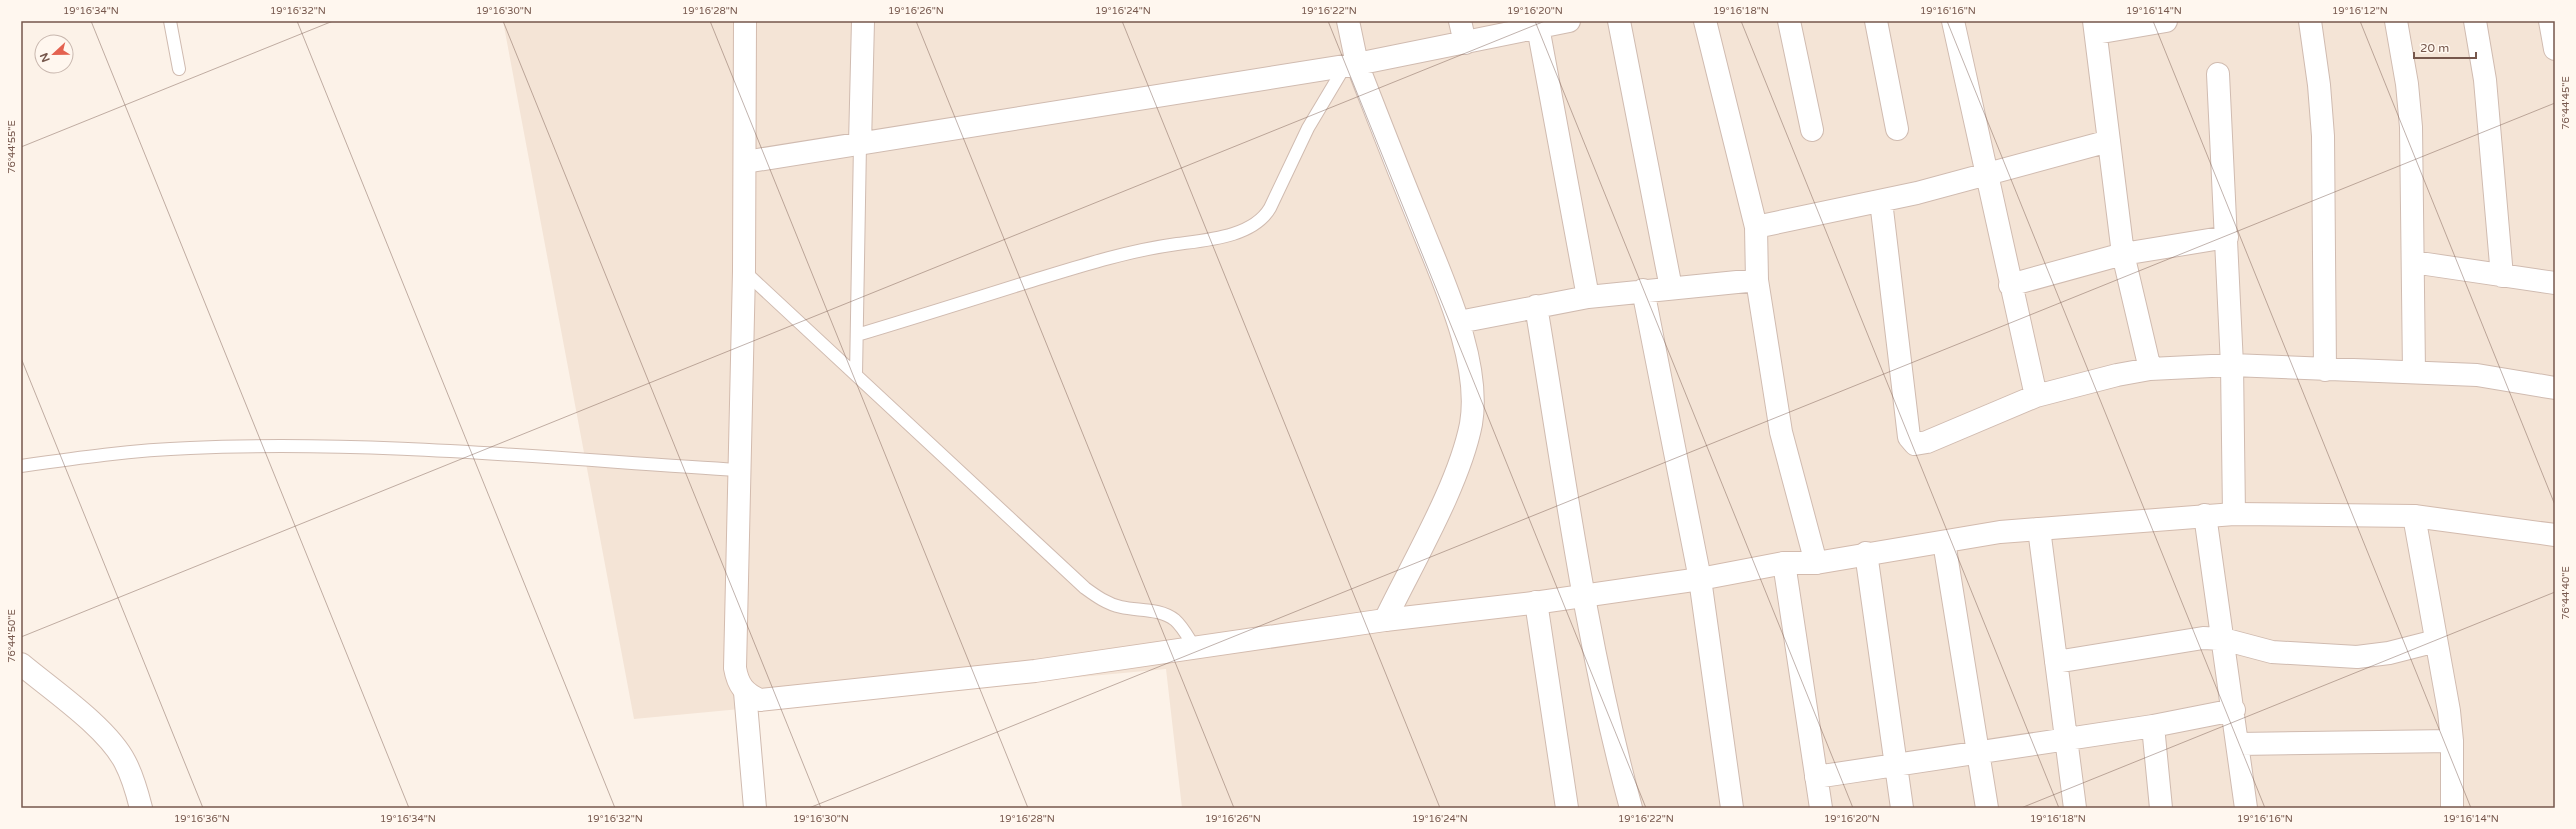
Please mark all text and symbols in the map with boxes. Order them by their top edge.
text: 19°16'34"N [63,5,119,17]
text: 19°16'32"N [270,5,326,17]
text: 19°16'30"N [476,5,532,17]
text: 19°16'28"N [682,5,738,17]
text: 19°16'26"N [888,5,944,17]
text: 19°16'24"N [1095,5,1151,17]
text: 19°16'22"N [1301,5,1357,17]
text: 19°16'20"N [1507,5,1563,17]
text: 19°16'18"N [1713,5,1769,17]
text: 19°16'16"N [1920,5,1976,17]
text: 19°16'14"N [2126,5,2182,17]
text: 19°16'12"N [2332,5,2388,17]
north arrow [34,34,74,74]
scale bar [2414,34,2476,60]
text: 20 m [2420,41,2449,55]
text: N [38,51,53,64]
text: 76°44'45"E [2560,76,2572,130]
text: 76°44'55"E [6,120,18,174]
text: 76°44'40"E [2560,566,2572,620]
text: 76°44'50"E [6,609,18,663]
text: 19°16'36"N [174,813,230,825]
text: 19°16'34"N [380,813,436,825]
text: 19°16'32"N [587,813,643,825]
text: 19°16'30"N [793,813,849,825]
text: 19°16'28"N [999,813,1055,825]
text: 19°16'26"N [1205,813,1261,825]
text: 19°16'24"N [1412,813,1468,825]
text: 19°16'22"N [1618,813,1674,825]
text: 19°16'20"N [1824,813,1880,825]
text: 19°16'18"N [2030,813,2086,825]
text: 19°16'16"N [2237,813,2293,825]
text: 19°16'14"N [2443,813,2499,825]

